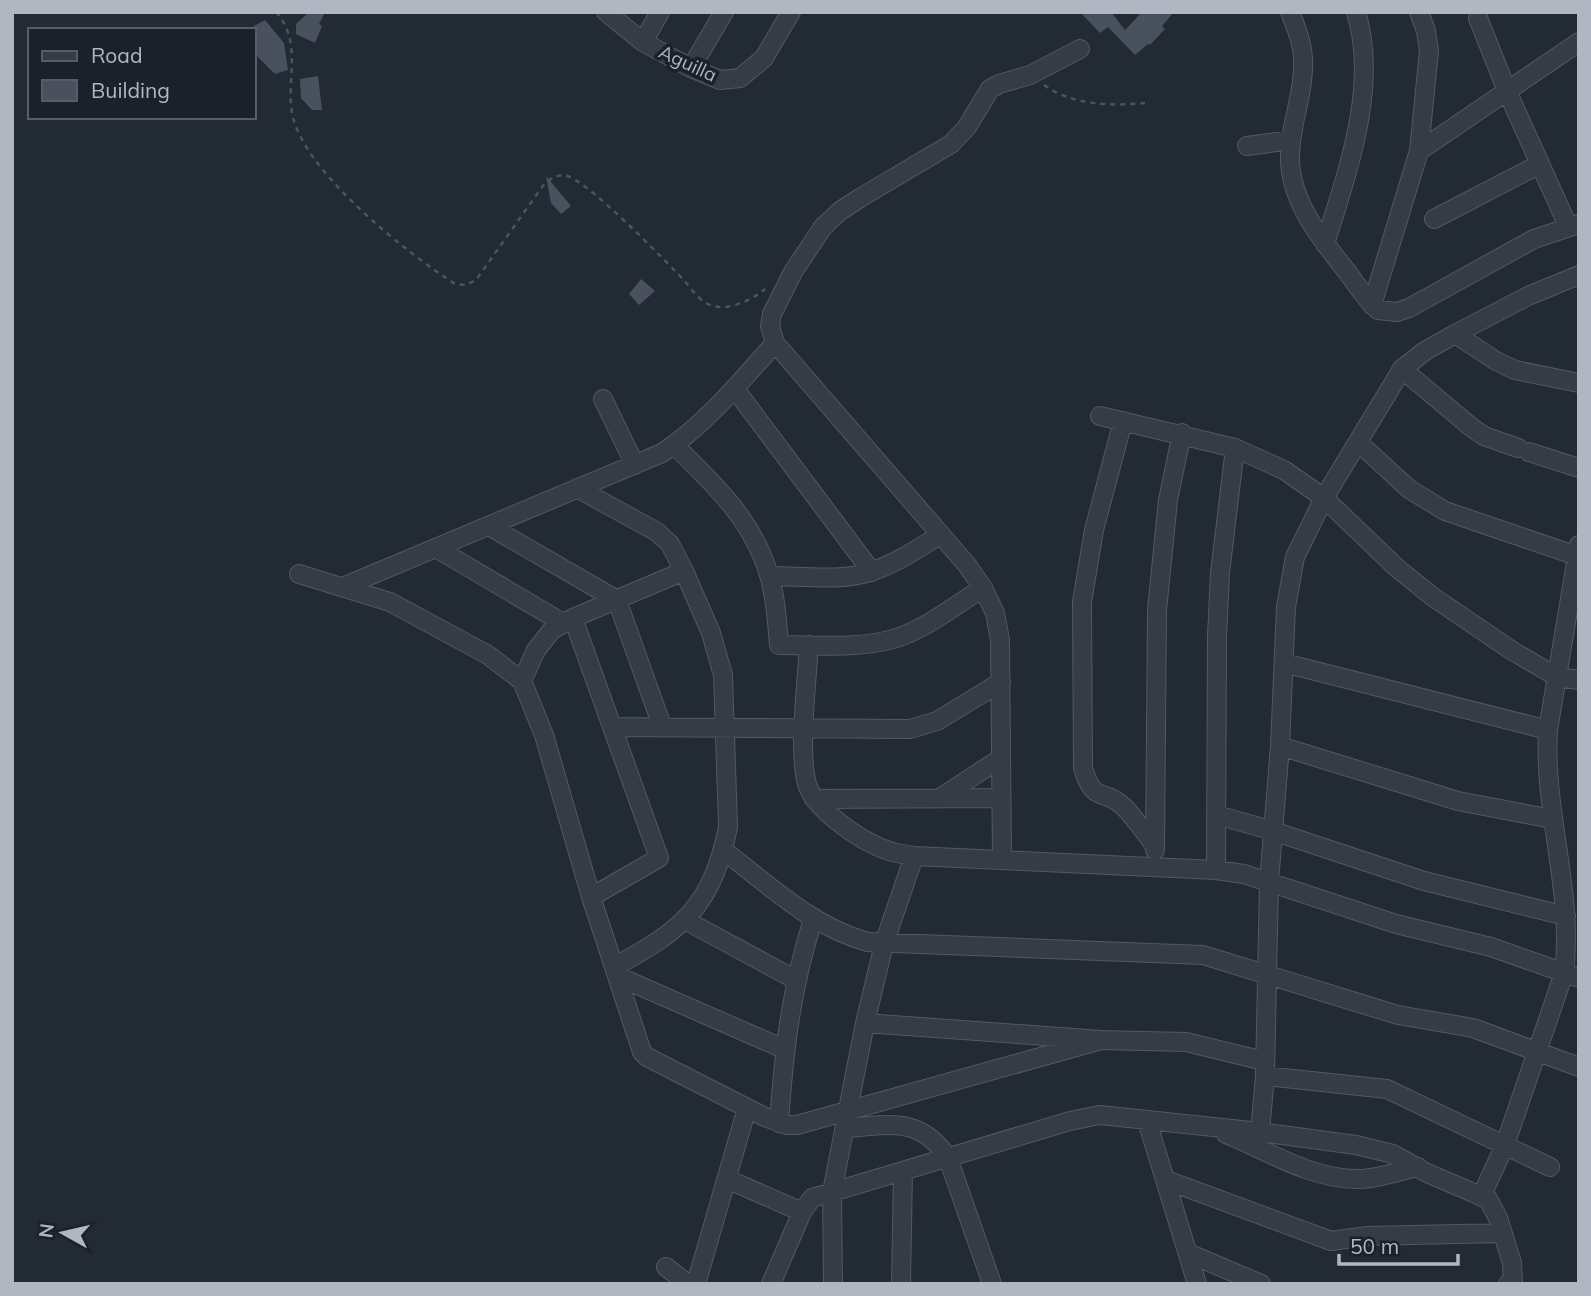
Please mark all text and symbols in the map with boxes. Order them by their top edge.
legend [28,28,256,119]
street label: Aguilla [655,39,721,87]
text: Road [91,42,142,68]
text: Building [91,77,170,103]
north arrow [28,1198,98,1268]
text: N [33,1222,59,1239]
scale bar [1339,1222,1458,1266]
text: 50 m [1350,1233,1399,1259]

